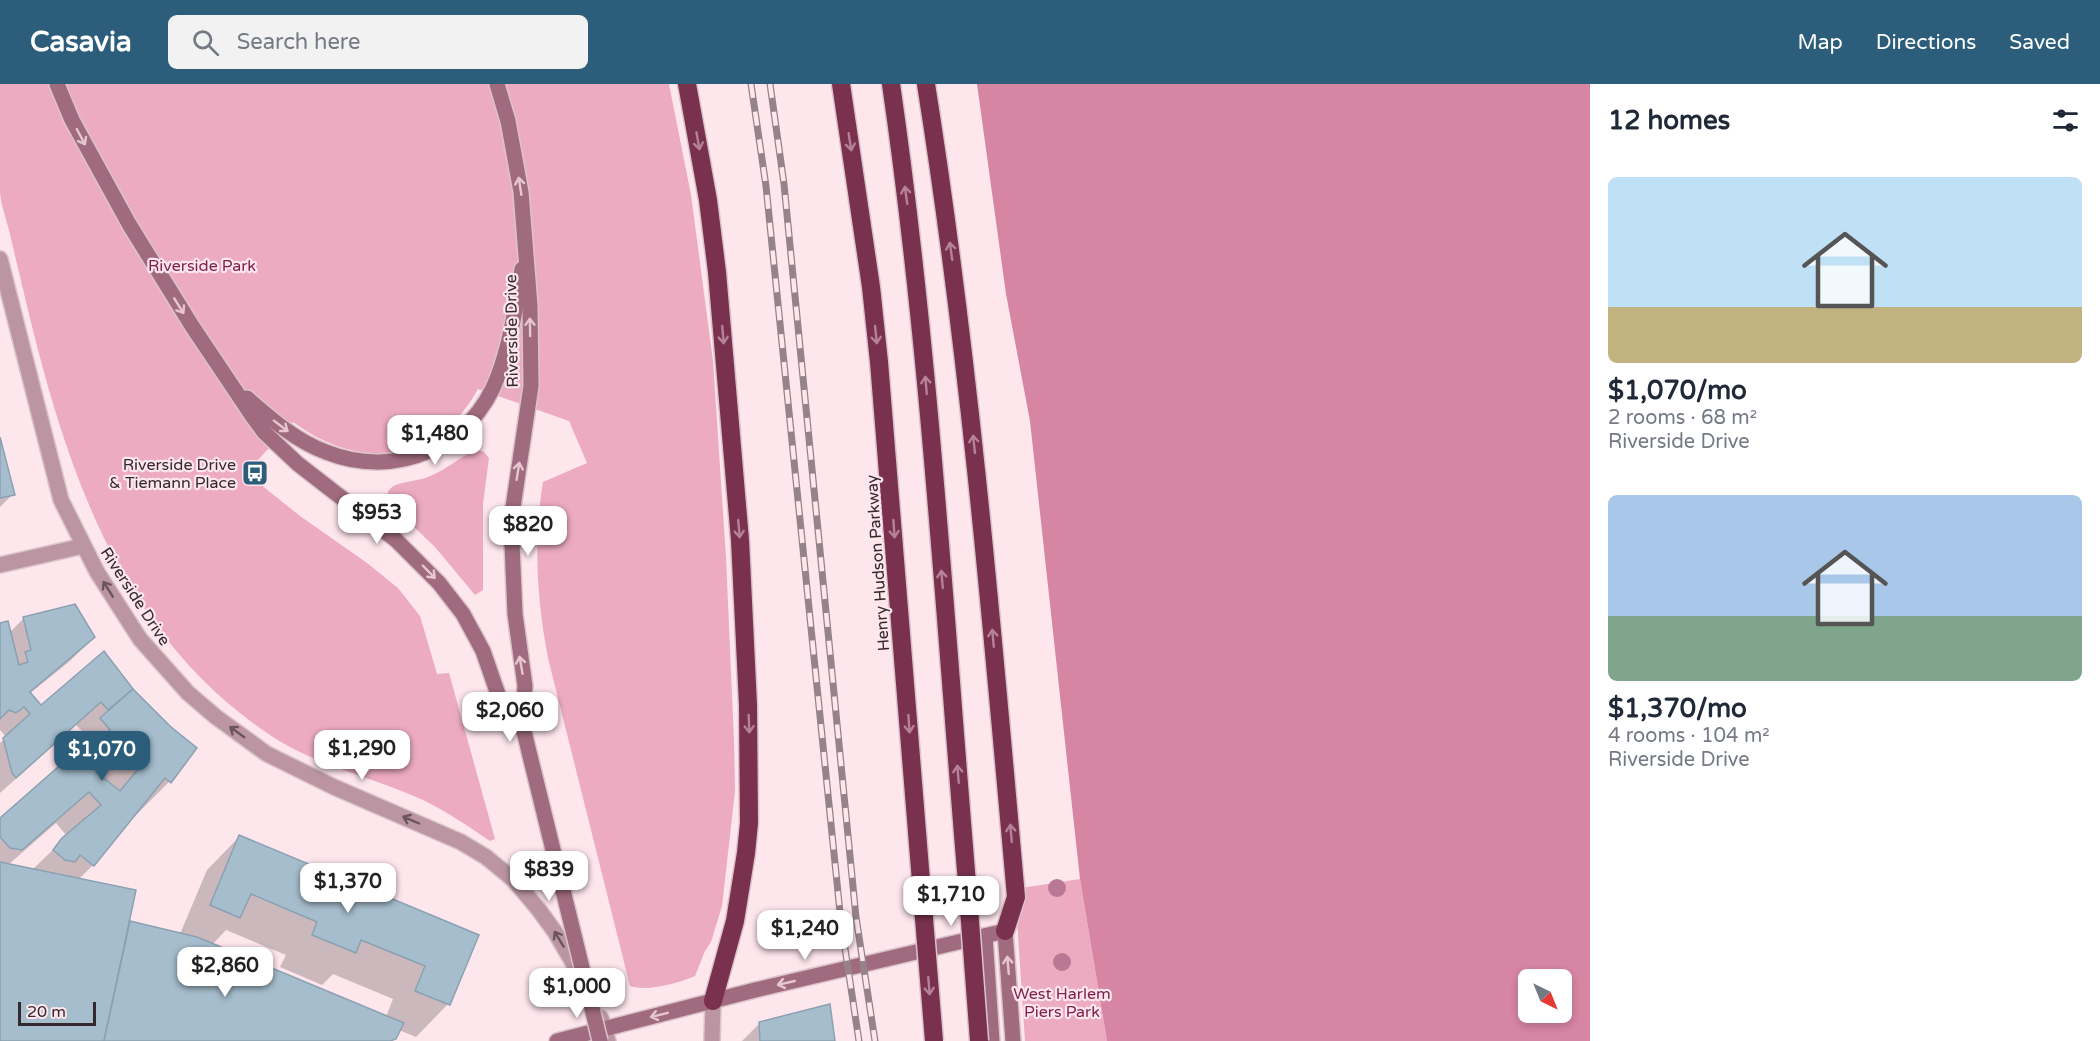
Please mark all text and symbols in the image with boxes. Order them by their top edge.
search box [168,15,588,69]
text: Casavia [30,25,132,59]
icon: search [189,26,222,59]
text: Search here [237,29,360,55]
text: Map [1797,30,1843,55]
text: Directions [1876,30,1976,55]
text: Saved [2009,30,2070,55]
icon: filters [2049,104,2082,137]
text: 12 homes [1608,105,1730,136]
one-way arrow [75,128,87,145]
one-way arrow [693,131,704,151]
one-way arrow [845,131,856,151]
one-way arrow [514,176,525,196]
one-way arrow [901,185,912,205]
icon: home [1791,216,1899,324]
one-way arrow [945,241,956,261]
park label: Riverside Park [148,256,256,276]
street label: Riverside Drive [501,274,523,388]
one-way arrow [173,297,185,314]
one-way arrow [525,318,536,338]
one-way arrow [718,324,729,344]
one-way arrow [871,325,882,344]
text: $1,070/mo [1608,375,1747,406]
one-way arrow [920,376,931,396]
text: 2 rooms · 68 m² [1608,406,1757,430]
pin: $1,480 [386,415,484,466]
one-way arrow [272,419,288,432]
text: $1,480 [401,422,469,446]
text: Riverside Drive [1608,430,1750,454]
one-way arrow [968,435,979,455]
place label: Riverside Drive & Tiemann Place [109,455,236,493]
bus stop icon: Riverside Drive & Tiemann Place [240,458,270,488]
one-way arrow [513,461,524,481]
street label: Henry Hudson Parkway [862,474,894,652]
pin: $953 [341,494,413,545]
text: $953 [352,501,402,525]
pin: $820 [492,506,564,557]
text: $820 [503,513,553,537]
one-way arrow [734,519,745,539]
one-way arrow [889,519,900,539]
icon: home [1791,534,1899,642]
street label: Riverside Drive [96,544,174,650]
one-way arrow [422,564,436,579]
one-way arrow [936,570,947,590]
one-way arrow [101,581,113,598]
one-way arrow [987,629,998,649]
one-way arrow [516,655,527,675]
pin: $2,060 [461,692,559,743]
text: $1,370/mo [1608,693,1747,724]
text: $2,060 [476,699,544,723]
one-way arrow [743,713,755,733]
one-way arrow [904,713,915,733]
text: 4 rooms · 104 m² [1608,724,1770,748]
one-way arrow [230,726,246,739]
pin: $1,290 [313,730,411,781]
pin: $1,070 [53,731,151,782]
text: $1,290 [328,737,396,761]
text: $1,070 [68,738,136,762]
text: Riverside Drive [1608,748,1750,772]
one-way arrow [952,764,963,784]
one-way arrow [402,814,420,825]
one-way arrow [1005,823,1016,843]
pin: $839 [513,851,585,902]
text: $839 [524,858,574,882]
pin: $1,370 [299,863,397,914]
text: $1,370 [314,870,382,894]
pin: $1,710 [902,876,1000,927]
text: $1,710 [917,883,985,907]
pin: $1,240 [756,910,854,961]
text: $1,240 [771,917,839,941]
one-way arrow [553,931,565,948]
pin: $2,860 [176,947,274,998]
text: $2,860 [191,954,259,978]
one-way arrow [1003,956,1014,976]
pin: $1,000 [528,968,626,1019]
north arrow [1518,969,1572,1023]
map controls [1518,969,1572,1023]
text: $1,000 [543,975,611,999]
one-way arrow [924,975,935,995]
one-way arrow [777,977,796,989]
park label: West Harlem Piers Park [1013,984,1111,1022]
scale bar [18,999,96,1026]
text: 20 m [27,1002,66,1022]
one-way arrow [650,1009,669,1021]

